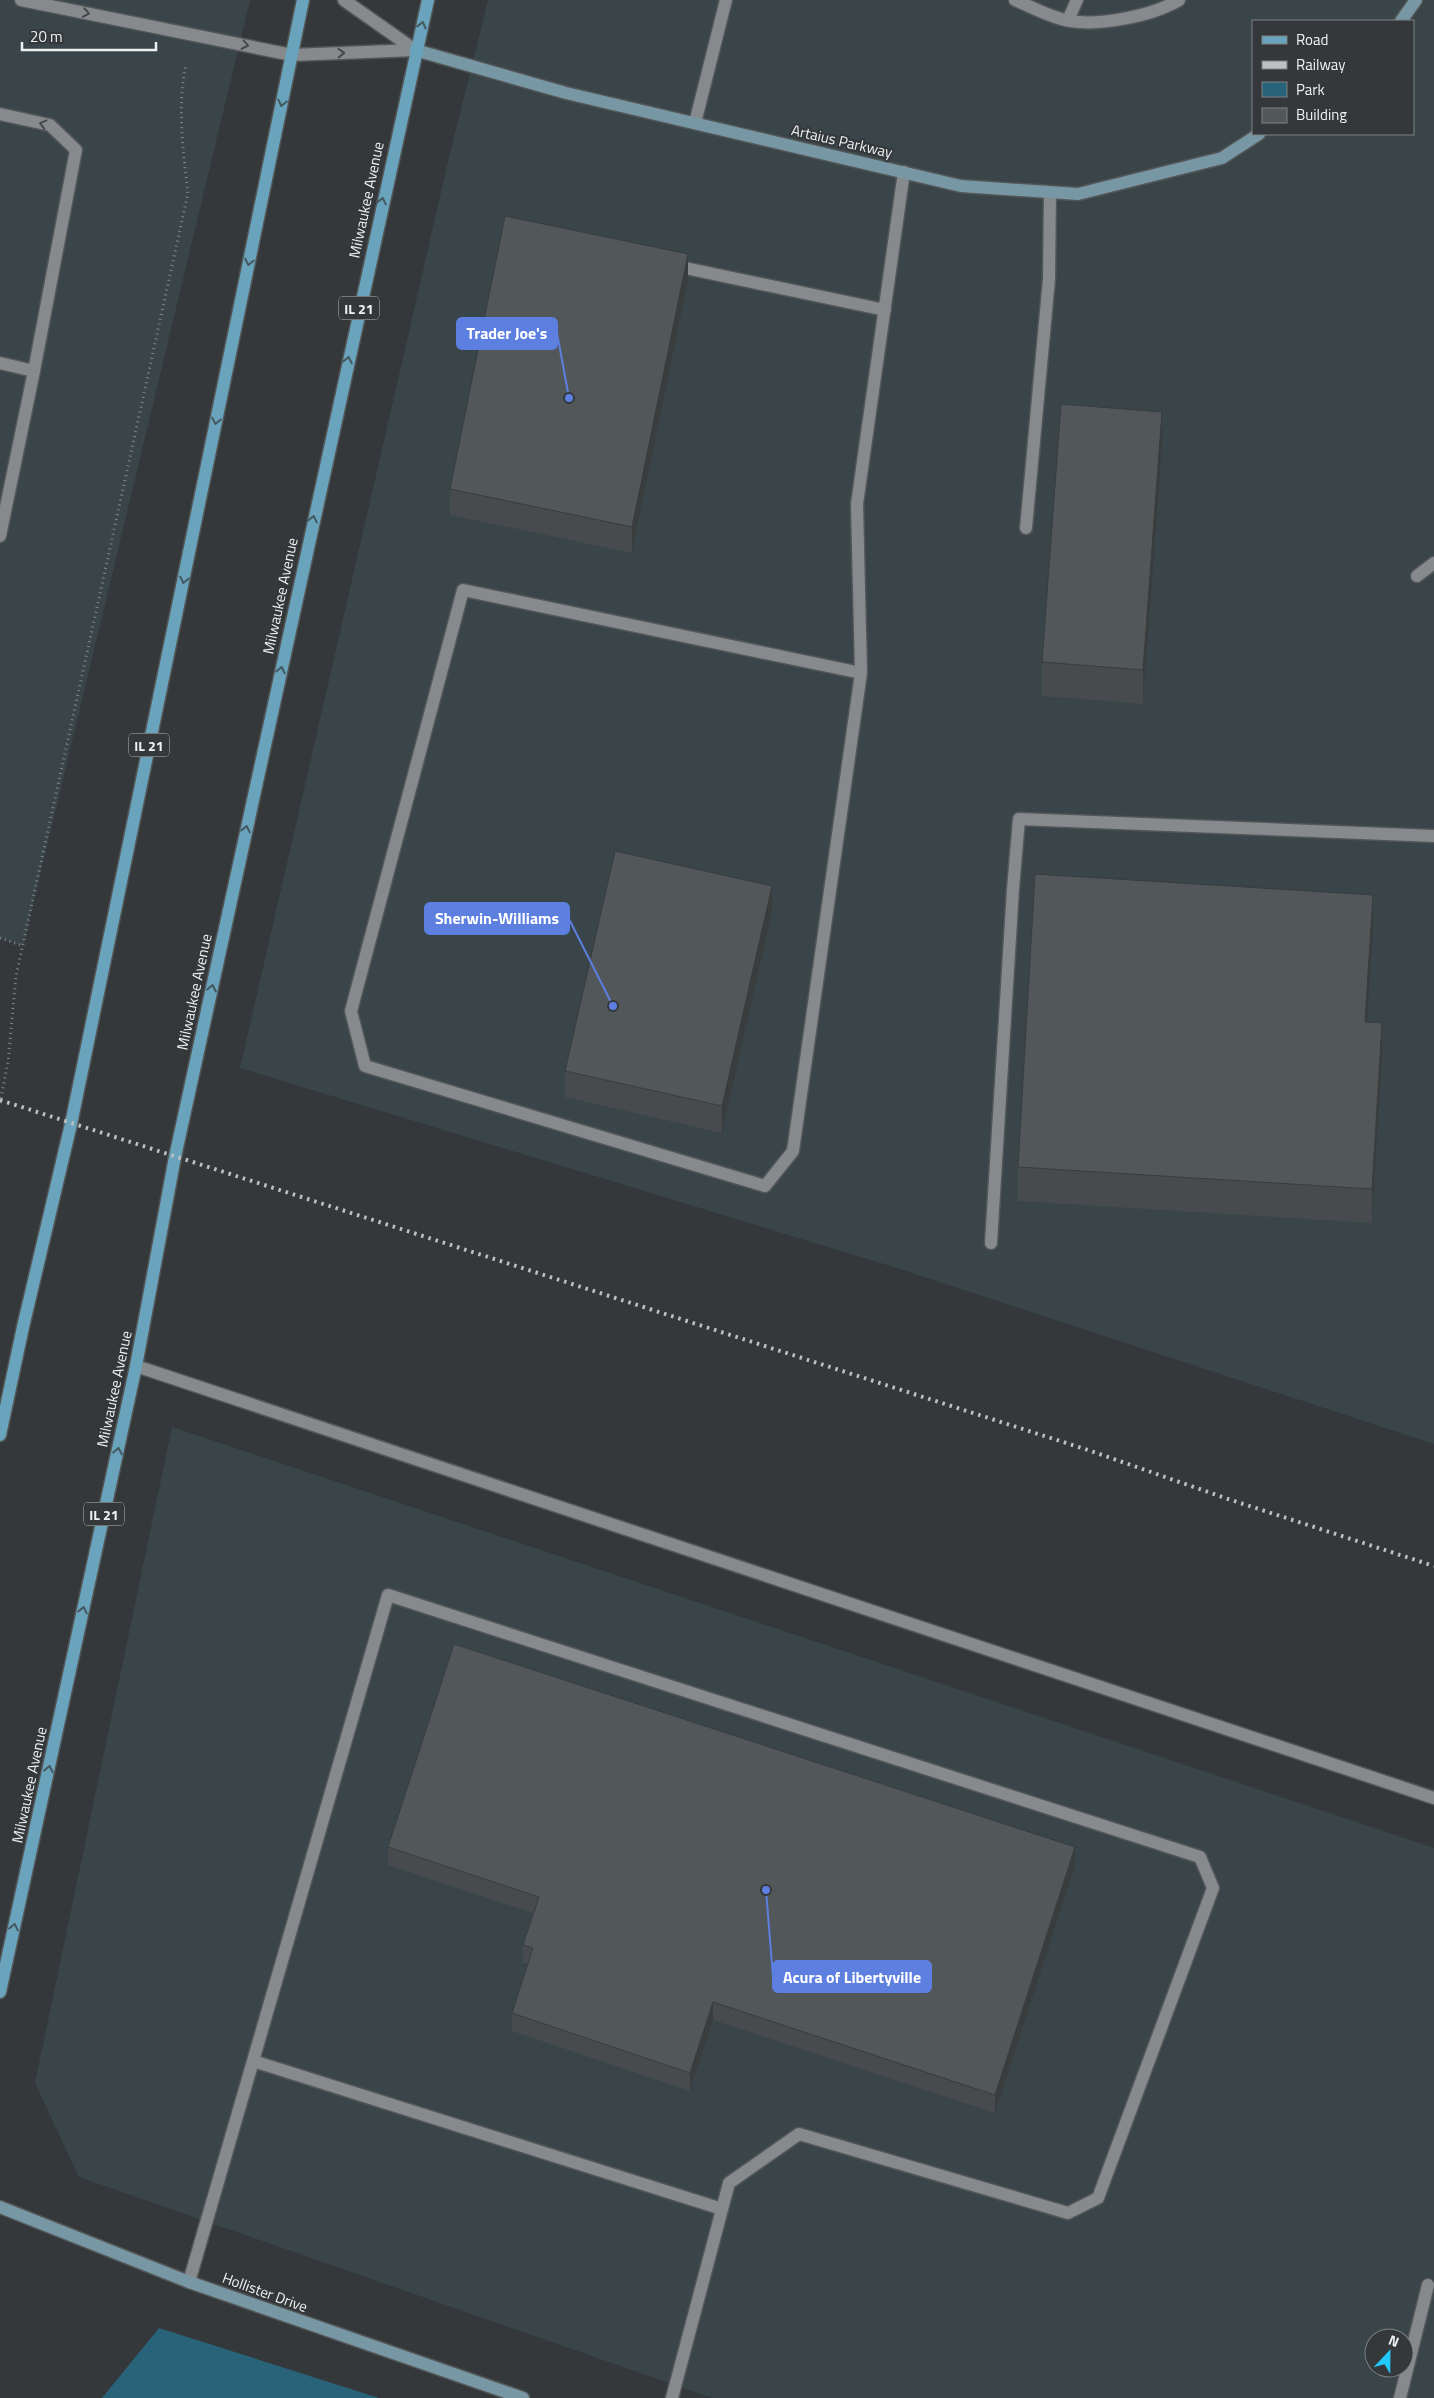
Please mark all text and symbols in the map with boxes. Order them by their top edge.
one-way arrow [81,7,90,18]
scale bar [22,20,156,52]
legend [1252,20,1414,135]
one-way arrow [416,21,427,30]
text: 20 m [30,25,63,48]
text: Road [1296,28,1328,51]
one-way arrow [240,39,249,50]
one-way arrow [337,48,345,58]
text: Railway [1296,53,1346,76]
text: Park [1296,78,1325,101]
one-way arrow [277,98,288,107]
text: Building [1296,103,1347,126]
street label: Artaius Parkway [789,118,895,164]
one-way arrow [39,119,48,129]
street label: Milwaukee Avenue [342,140,390,260]
one-way arrow [377,197,387,206]
one-way arrow [244,257,255,266]
road number: IL 21 [339,296,379,320]
callout: Trader Joe's [457,318,557,349]
text: Trader Joe's [467,321,547,345]
one-way arrow [342,356,353,365]
one-way arrow [212,416,222,425]
one-way arrow [308,515,318,524]
street label: Milwaukee Avenue [256,536,304,656]
one-way arrow [179,576,189,584]
one-way arrow [275,666,285,675]
road number: IL 21 [129,734,169,756]
one-way arrow [240,825,251,833]
callout: Sherwin-Williams [425,903,569,934]
text: Sherwin-Williams [435,906,559,930]
street label: Milwaukee Avenue [170,932,218,1052]
one-way arrow [206,983,216,992]
street label: Milwaukee Avenue [90,1329,138,1449]
one-way arrow [112,1447,123,1455]
road number: IL 21 [84,1502,124,1526]
one-way arrow [77,1605,88,1614]
street label: Milwaukee Avenue [5,1725,53,1845]
one-way arrow [43,1764,53,1773]
one-way arrow [8,1923,19,1932]
callout: Acura of Libertyville [773,1961,931,1992]
text: Acura of Libertyville [783,1965,921,1989]
street label: Hollister Drive [219,2266,311,2318]
north arrow [1364,2328,1414,2378]
text: N [1386,2329,1402,2352]

